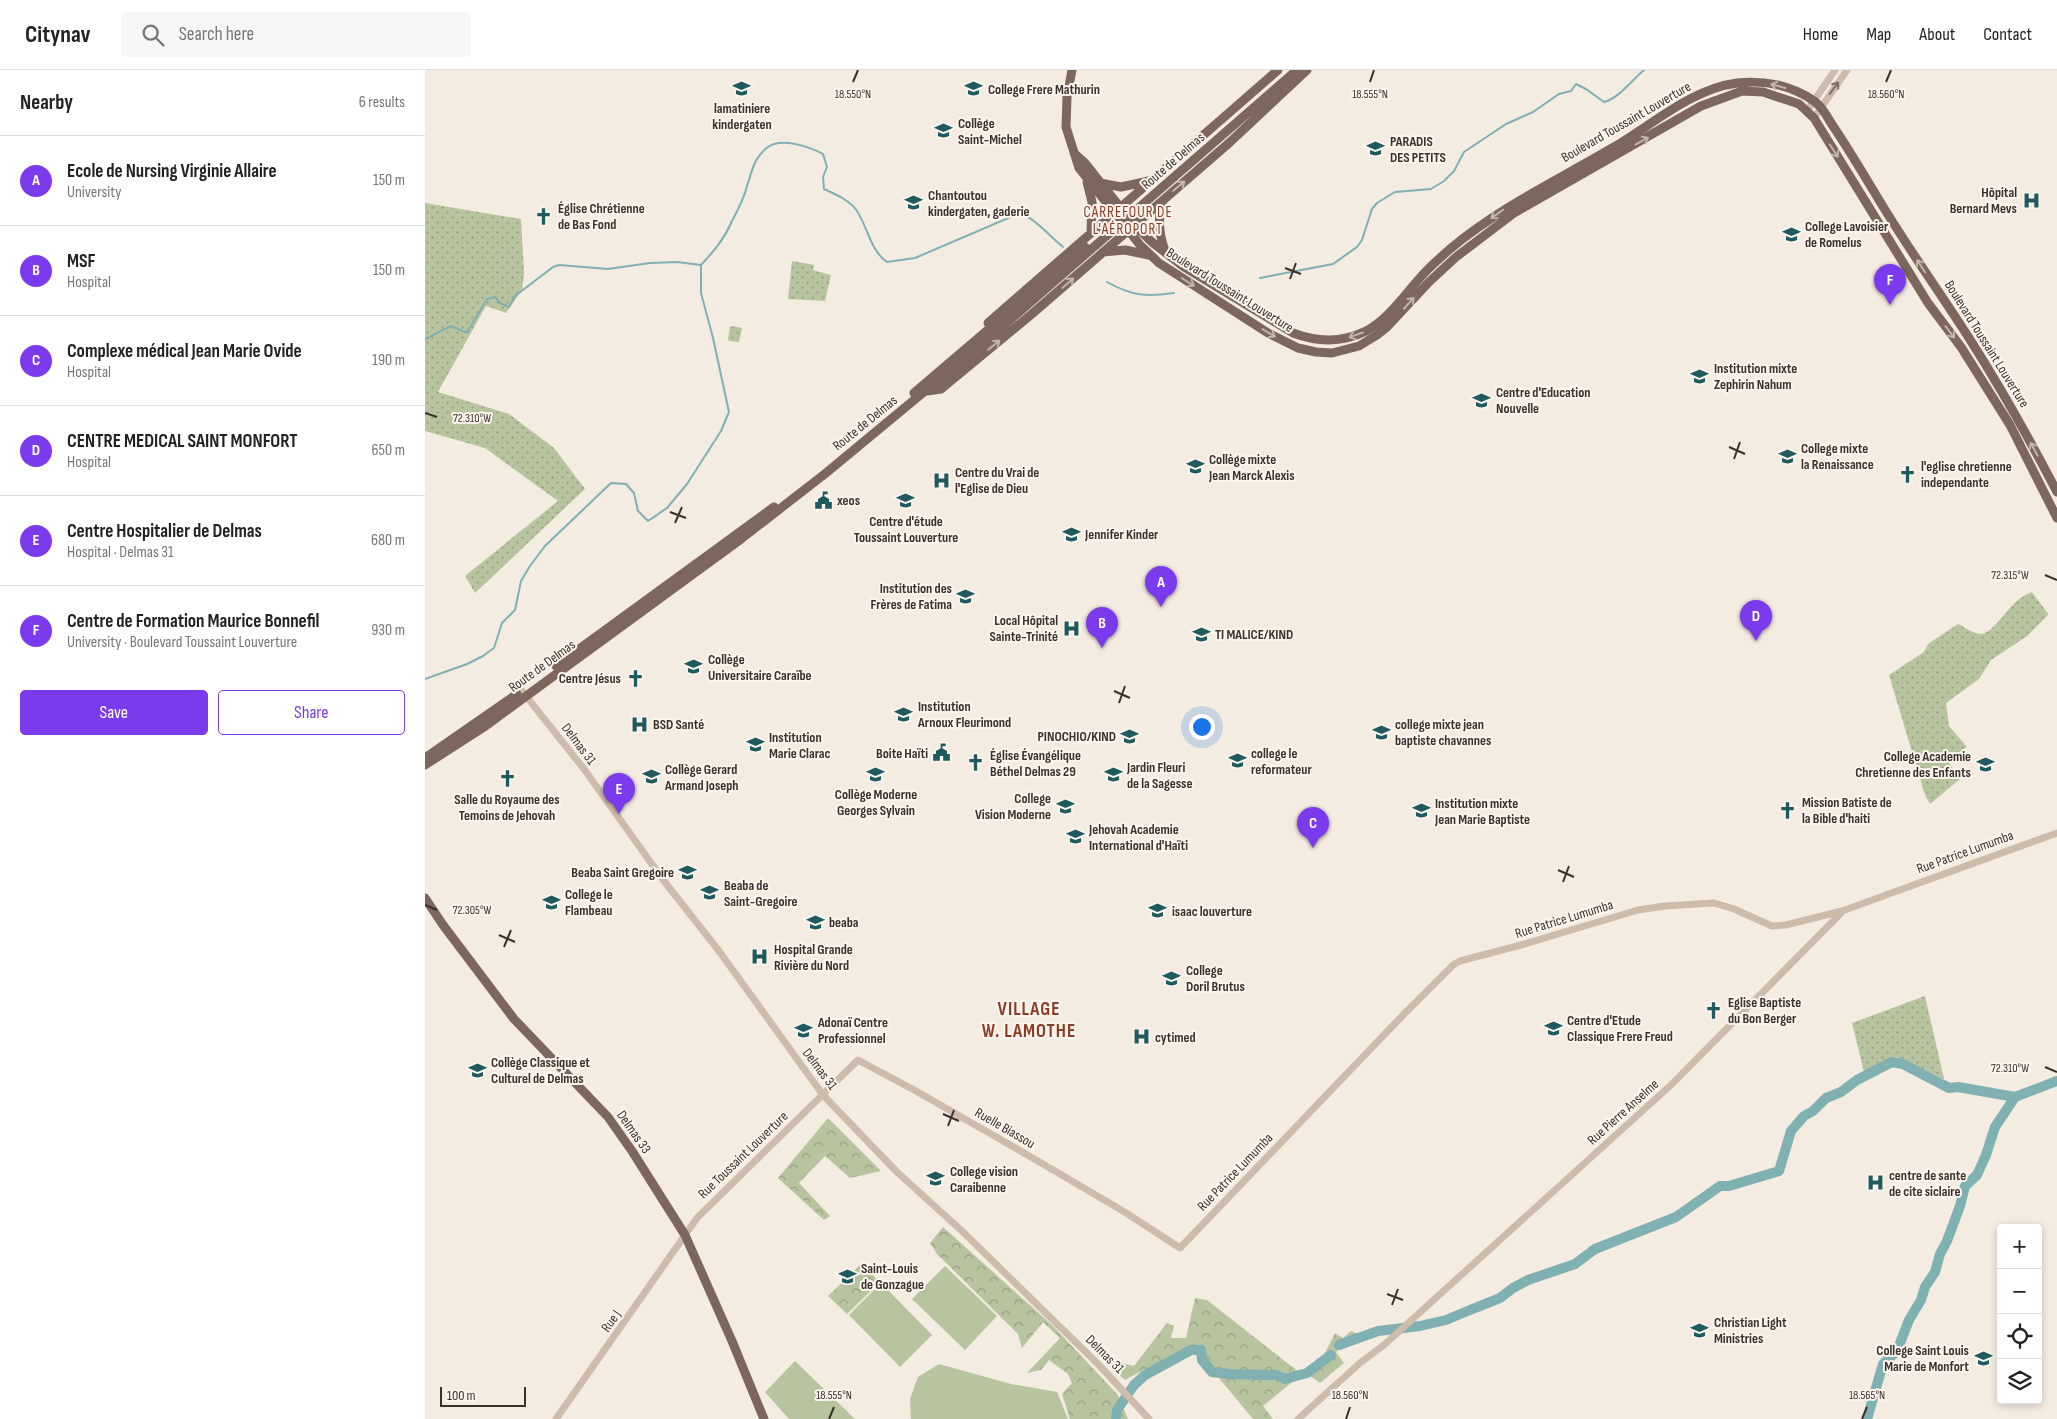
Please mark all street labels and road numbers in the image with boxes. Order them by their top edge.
street label: Boulevard Toussaint Louverture [1558,78,1694,166]
street label: Route de Delmas [1138,129,1208,193]
street label: Boulevard Toussaint Louverture [1163,244,1297,336]
street label: Boulevard Toussaint Louverture [1941,277,2033,411]
street label: Route de Delmas [829,392,901,454]
street label: Route de Delmas [505,636,579,696]
street label: Delmas 31 [558,720,600,768]
street label: Rue Patrice Lumumba [1914,827,2016,877]
street label: Rue Patrice Lumumba [1513,896,1615,942]
street label: Delmas 31 [799,1045,841,1093]
street label: Rue Pierre Anselme [1584,1076,1662,1148]
street label: Ruelle Biassou [972,1104,1038,1152]
street label: Delmas 33 [613,1107,655,1157]
street label: Rue Toussaint Louverture [695,1108,791,1202]
street label: Rue Patrice Lumumba [1194,1130,1276,1214]
street label: Rue J [597,1307,625,1335]
street label: Delmas 31 [1082,1331,1128,1377]

